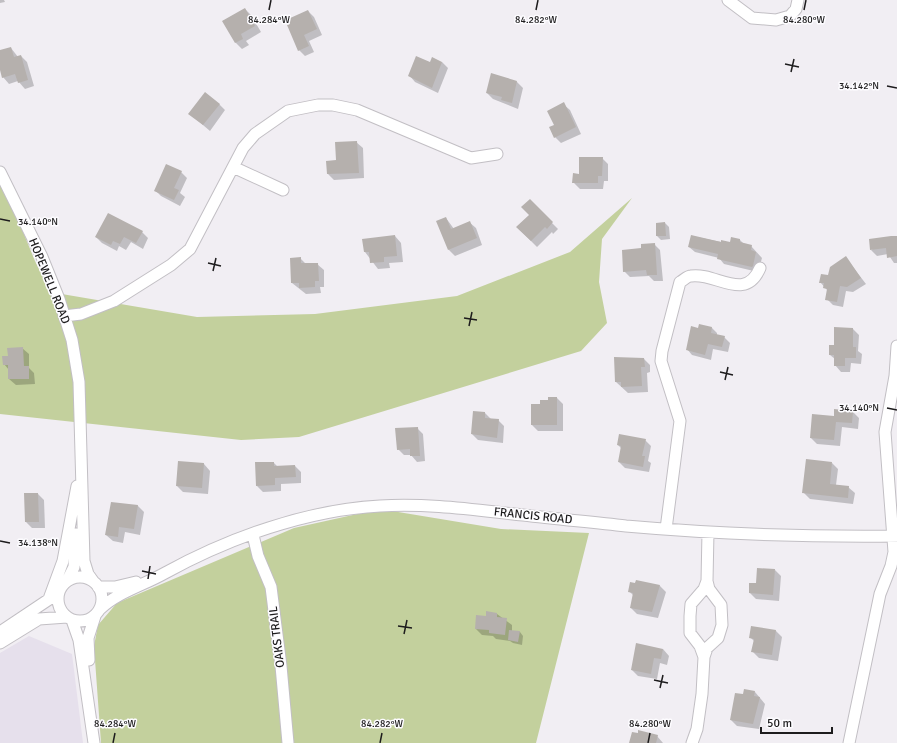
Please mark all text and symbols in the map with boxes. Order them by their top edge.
text: 84.284°W [248,14,290,26]
text: 84.282°W [515,14,557,26]
text: 84.280°W [783,14,825,26]
text: 34.142°N [839,80,879,92]
text: 34.140°N [18,216,58,228]
street label: HOPEWELL ROAD [25,236,73,326]
text: 34.140°N [839,402,879,414]
street label: FRANCIS ROAD [493,504,573,528]
text: 34.138°N [18,537,58,549]
street label: OAKS TRAIL [266,605,288,669]
scale bar [761,709,832,735]
text: 50 m [767,716,792,731]
text: 84.284°W [94,718,136,730]
text: 84.282°W [361,718,403,730]
text: 84.280°W [629,718,671,730]

